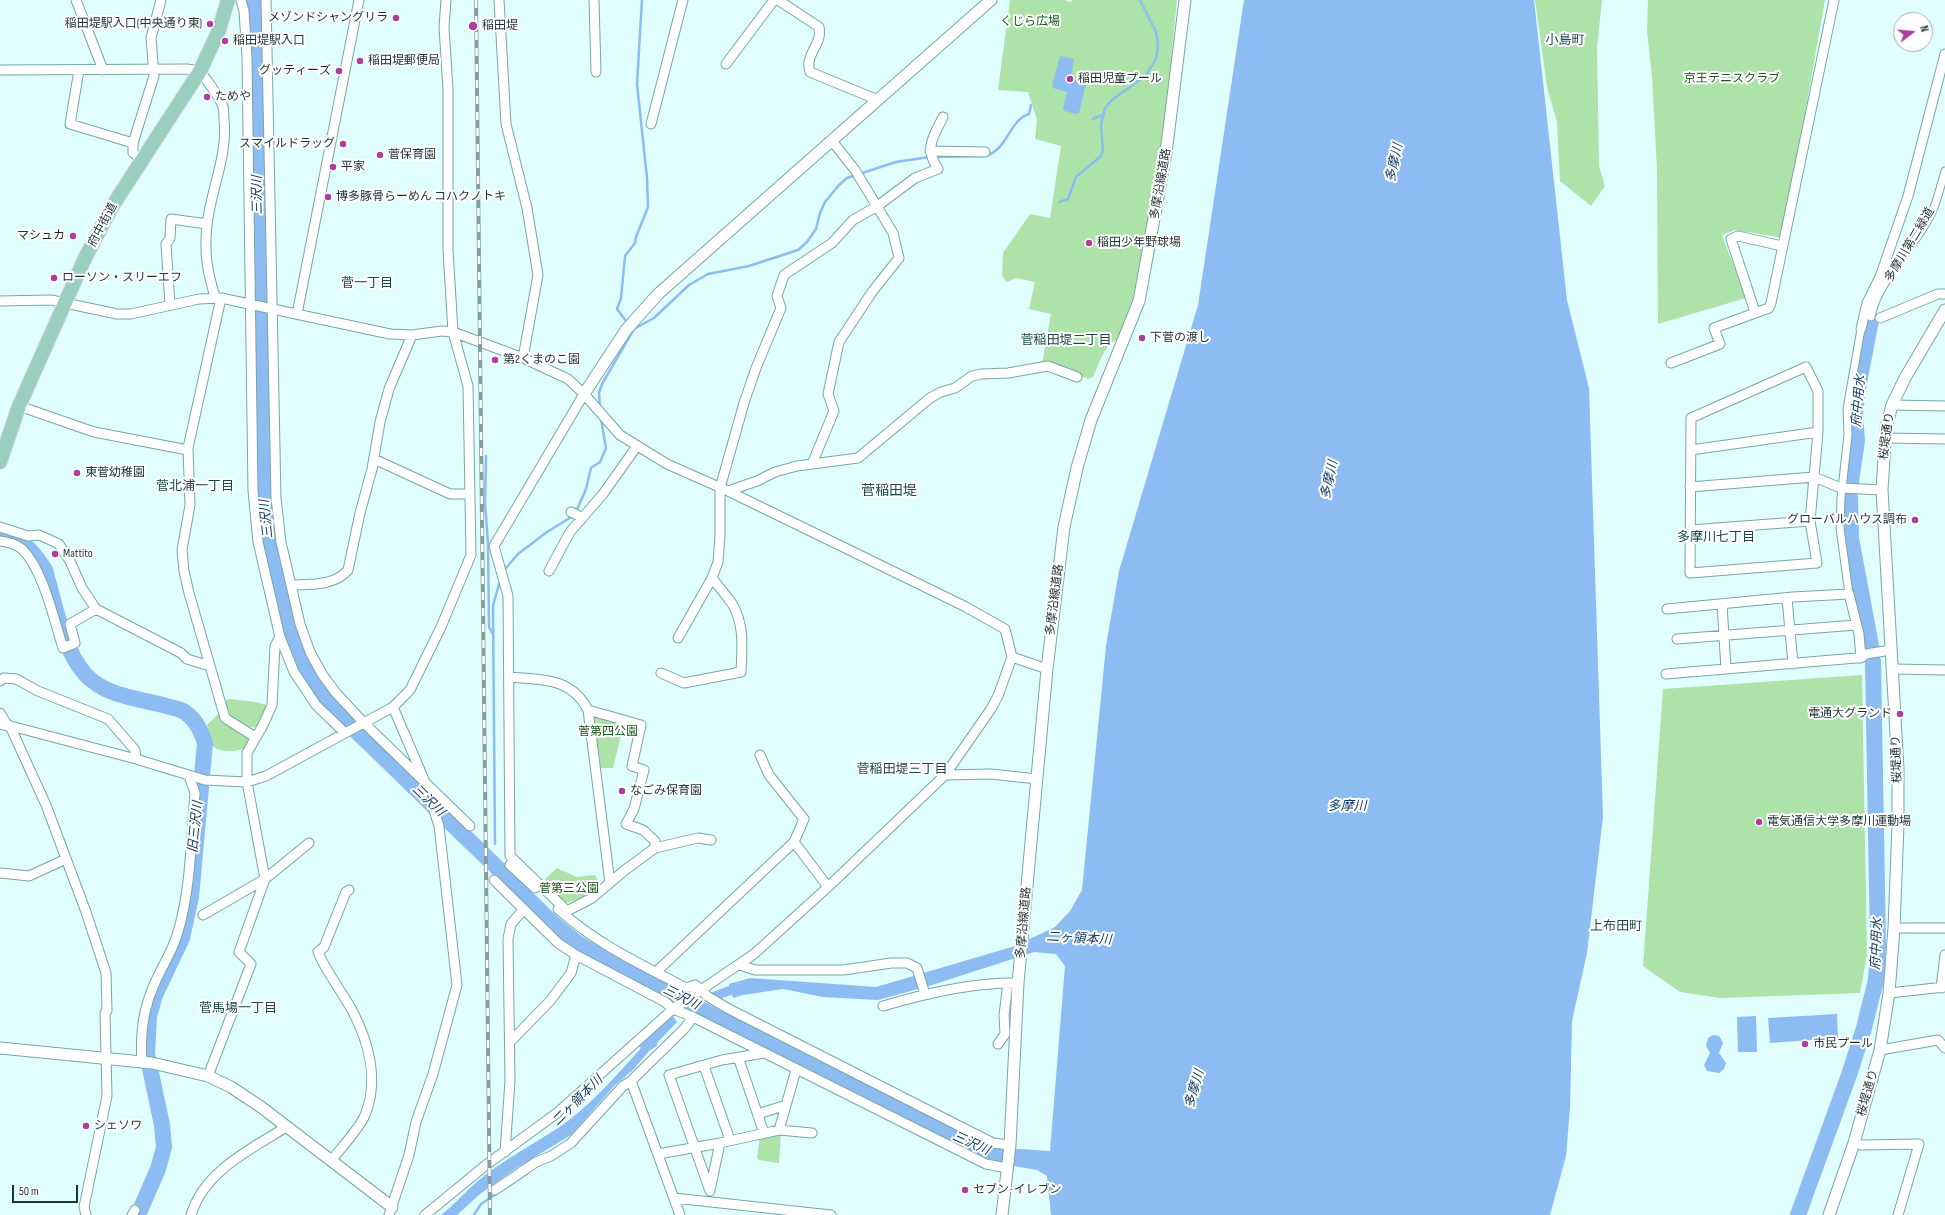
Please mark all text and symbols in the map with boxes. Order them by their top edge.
place label: メゾンドシャングリラ [268,11,388,25]
north arrow [1893,12,1933,52]
marker: メゾンドシャングリラ [391,13,401,23]
park label: くじら広場 [1000,15,1060,29]
place label: 稲田堤駅入口(中央通り東) [65,17,202,31]
marker: 稲田堤駅入口(中央通り東) [205,19,215,29]
place label: 稲田堤 [482,19,518,33]
marker: 稲田堤 [467,20,479,32]
text: N [1917,24,1931,33]
district label: 小島町 [1546,33,1584,49]
place label: 稲田堤駅入口 [233,34,305,48]
marker: 稲田堤駅入口 [220,36,230,46]
place label: 稲田堤郵便局 [368,54,440,68]
marker: 稲田堤郵便局 [355,56,365,66]
place label: グッティーズ [259,64,331,78]
marker: グッティーズ [334,66,344,76]
place label: 稲田児童プール [1078,72,1162,86]
park label: 京王テニスクラブ [1684,72,1780,86]
marker: 稲田児童プール [1065,74,1075,84]
place label: ためや [215,90,251,104]
marker: ためや [202,92,212,102]
place label: スマイルドラッグ [239,137,335,151]
marker: スマイルドラッグ [338,139,348,149]
water label: 多摩川 [1383,142,1407,184]
street label: 多摩沿線道路 [1148,147,1174,221]
place label: 菅保育園 [388,148,436,162]
marker: 菅保育園 [375,150,385,160]
place label: 平家 [341,160,365,174]
marker: 平家 [328,162,338,172]
water label: 三沢川 [250,175,266,215]
place label: 博多豚骨らーめん コハクノトキ [336,190,506,204]
marker: 博多豚骨らーめん コハクノトキ [323,192,333,202]
street label: 府中街道 [85,200,121,250]
street label: 多摩川第二緑道 [1882,205,1938,285]
place label: マシュカ [17,229,65,243]
marker: マシュカ [68,231,78,241]
place label: 稲田少年野球場 [1097,236,1181,250]
marker: 稲田少年野球場 [1084,238,1094,248]
place label: ローソン・スリーエフ [62,271,182,285]
marker: ローソン・スリーエフ [49,273,59,283]
district label: 菅一丁目 [341,276,393,292]
place label: 下菅の渡し [1150,331,1210,345]
district label: 菅稲田堤二丁目 [1021,333,1111,349]
marker: 下菅の渡し [1137,333,1147,343]
place label: 第2くまのこ園 [503,353,580,367]
marker: 第2くまのこ園 [490,355,500,365]
water label: 府中用水 [1849,374,1869,428]
street label: 桜堤通り [1877,411,1897,461]
water label: 多摩川 [1318,459,1342,501]
place label: 東菅幼稚園 [85,466,145,480]
marker: 東菅幼稚園 [72,468,82,478]
district label: 菅北浦一丁目 [156,479,234,495]
district label: 菅稲田堤 [861,483,917,499]
water label: 三沢川 [257,499,277,539]
place label: グローバルハウス調布 [1787,513,1907,527]
marker: グローバルハウス調布 [1910,515,1920,525]
district label: 多摩川七丁目 [1677,530,1755,546]
place label: Mattito [63,547,93,561]
marker: Mattito [50,549,60,559]
street label: 多摩沿線道路 [1043,563,1067,637]
place label: 電通大グランド [1808,707,1892,721]
marker: 電通大グランド [1895,709,1905,719]
park label: 菅第四公園 [578,725,638,739]
street label: 桜堤通り [1889,735,1905,783]
district label: 菅稲田堤三丁目 [857,762,947,778]
water label: 三沢川 [409,782,447,820]
place label: なごみ保育園 [630,784,702,798]
marker: なごみ保育園 [617,786,627,796]
water label: 多摩川 [1328,799,1366,815]
water label: 旧三沢川 [186,800,206,854]
place label: 電気通信大学多摩川運動場 [1767,815,1911,829]
marker: 電気通信大学多摩川運動場 [1754,817,1764,827]
park label: 菅第三公園 [539,882,599,896]
street label: 多摩沿線道路 [1014,887,1034,959]
water label: 府中用水 [1868,918,1886,970]
district label: 上布田町 [1590,919,1642,935]
water label: 二ヶ領本川 [1046,930,1112,948]
water label: 三沢川 [660,982,702,1014]
district label: 菅馬場一丁目 [199,1001,277,1017]
place label: 市民プール [1813,1037,1873,1051]
marker: 市民プール [1800,1039,1810,1049]
water label: 多摩川 [1182,1068,1208,1110]
street label: 桜堤通り [1854,1068,1882,1118]
water label: 二ヶ領本川 [550,1073,606,1129]
place label: シェソワ [94,1119,142,1133]
marker: シェソワ [81,1121,91,1131]
water label: 三沢川 [950,1129,992,1159]
scale bar [14,1177,80,1203]
place label: セブン-イレブン [973,1183,1061,1197]
text: 50 m [19,1184,39,1199]
marker: セブン-イレブン [960,1185,970,1195]

